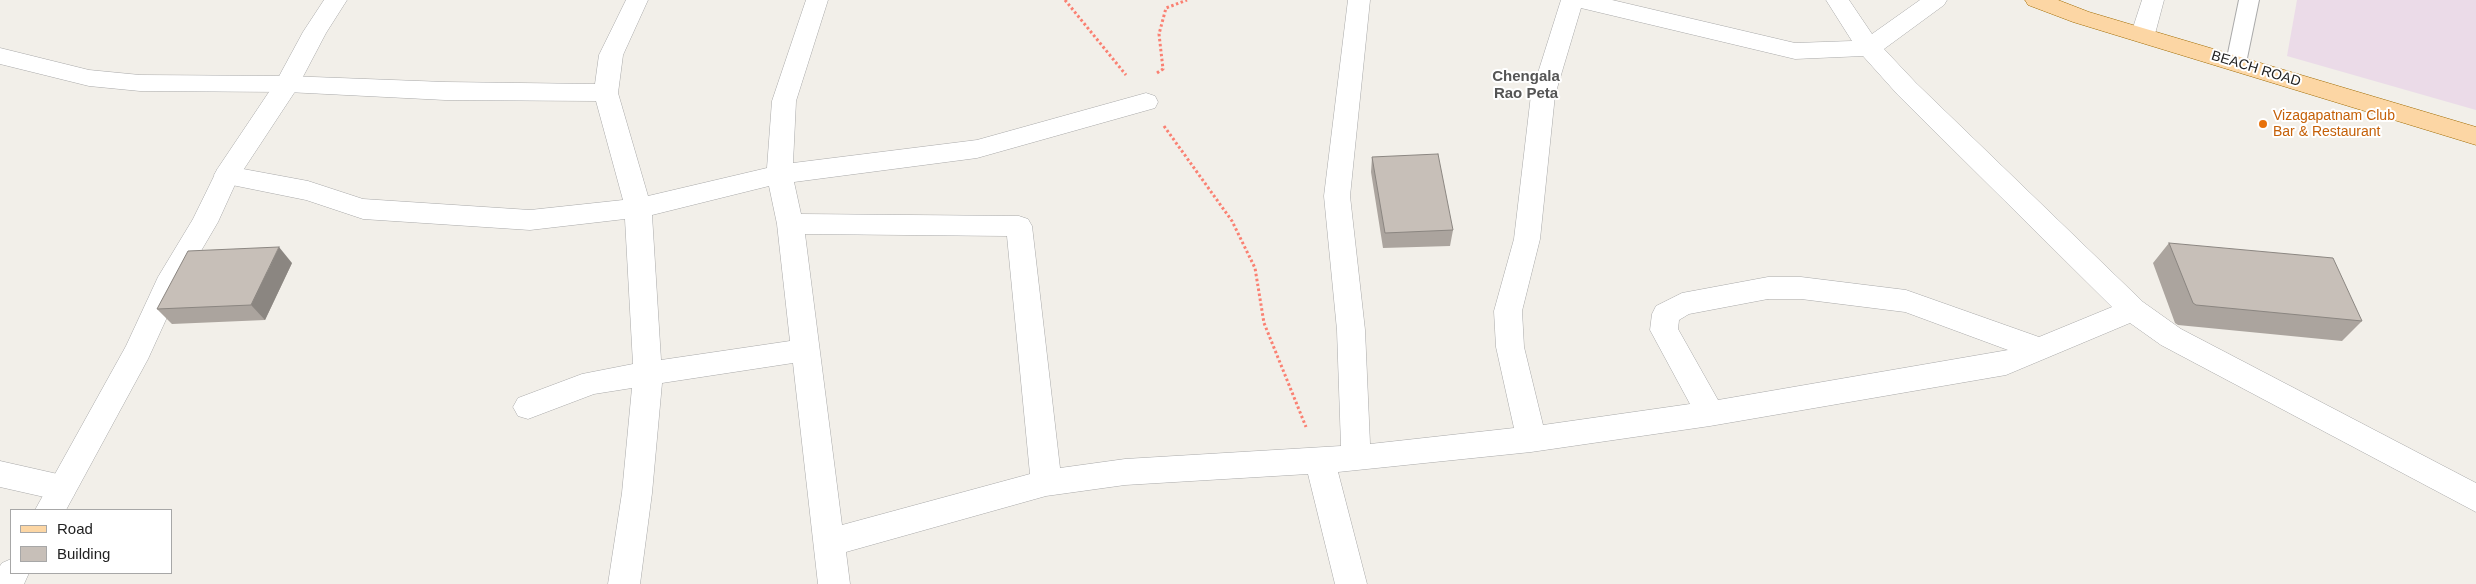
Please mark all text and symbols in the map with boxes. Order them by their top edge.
street label: BEACH ROAD [2209,47,2303,91]
district label: Chengala Rao Peta [1492,68,1560,103]
place label: Vizagapatnam Club Bar & Restaurant [2273,108,2395,140]
marker: Vizagapatnam Club Bar & Restaurant [2257,118,2269,130]
legend [10,509,172,574]
text: Road [57,520,93,537]
text: Building [57,545,110,562]

